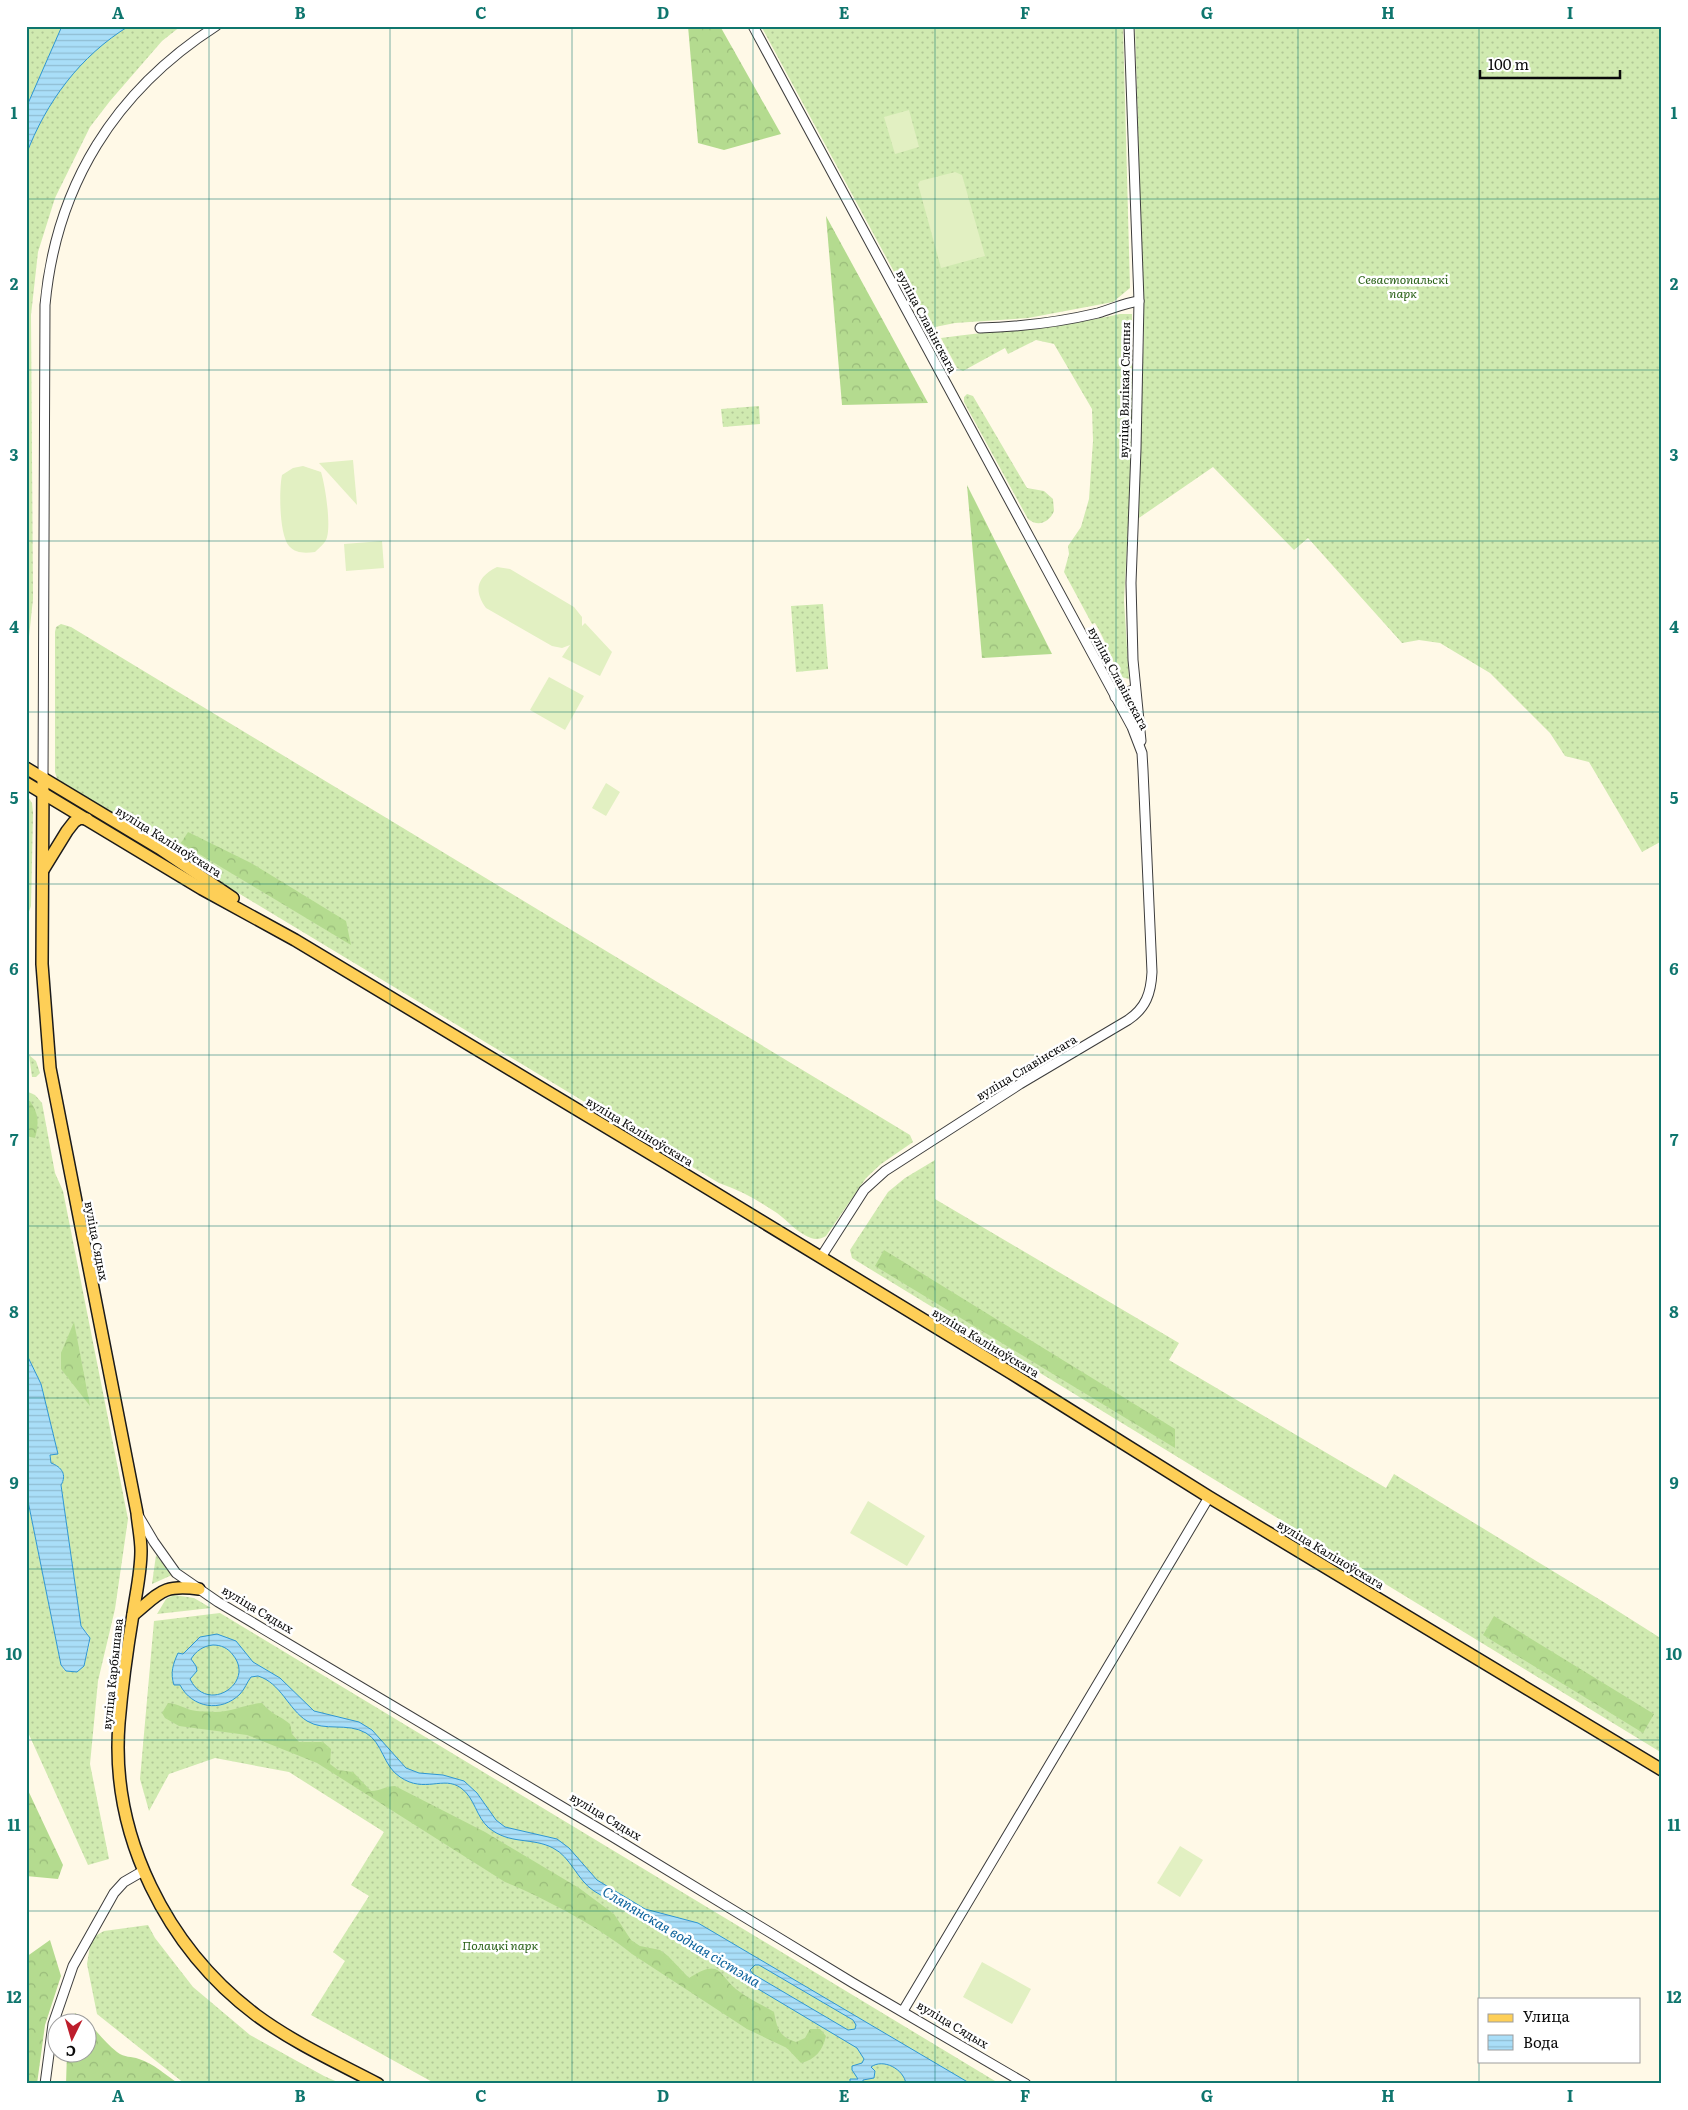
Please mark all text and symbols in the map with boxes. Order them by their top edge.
text: A [112,0,124,24]
text: B [294,0,306,24]
text: C [475,0,487,24]
text: D [657,0,669,24]
text: E [839,0,850,24]
text: F [1020,0,1030,24]
text: G [1201,0,1213,24]
text: H [1381,0,1395,24]
text: I [1567,0,1573,24]
scale bar [1480,48,1620,80]
text: 100 m [1488,52,1529,75]
text: 1 [11,100,18,124]
text: 1 [1671,100,1678,124]
street label: вуліца Славінскага [892,266,962,376]
park label: Севастопальскі парк [1358,270,1449,302]
text: 2 [10,271,19,295]
text: 2 [1670,271,1679,295]
street label: вуліца Вялікая Слепня [1114,322,1134,458]
text: 3 [10,442,19,466]
text: 3 [1670,442,1679,466]
text: 4 [9,614,19,638]
text: 4 [1669,614,1679,638]
street label: вуліца Славінскага [1084,623,1154,733]
text: 5 [10,785,19,809]
text: 5 [1670,785,1679,809]
street label: вуліца Каліноўскага [112,801,226,881]
text: 6 [9,956,19,980]
text: 6 [1669,956,1679,980]
street label: вуліца Славінскага [972,1030,1080,1104]
street label: вуліца Каліноўскага [583,1092,697,1170]
text: 7 [10,1127,19,1151]
text: 7 [1670,1127,1679,1151]
street label: вуліца Сядых [80,1200,114,1282]
text: 8 [9,1299,19,1323]
text: 8 [1669,1299,1679,1323]
street label: вуліца Каліноўскага [929,1303,1043,1381]
text: 9 [9,1470,19,1494]
text: 9 [1669,1470,1679,1494]
street label: вуліца Каліноўскага [1274,1515,1388,1593]
street label: вуліца Сядых [219,1581,297,1638]
street label: вуліца Карбышава [97,1617,127,1731]
text: 10 [6,1641,22,1665]
text: 10 [1666,1641,1682,1665]
street label: вуліца Сядых [567,1788,645,1845]
text: 11 [7,1812,21,1836]
text: 11 [1667,1812,1681,1836]
water label: Сляпянская водная сістэма [599,1881,765,1991]
park label: Полацкі парк [462,1936,538,1954]
text: 12 [6,1984,22,2008]
text: 12 [1666,1984,1682,2008]
street label: вуліца Сядых [914,1996,992,2053]
legend [1478,1998,1640,2062]
text: Улица [1523,2004,1571,2027]
north arrow [48,2012,98,2062]
text: Вода [1523,2030,1560,2053]
text: С [65,2042,77,2062]
text: A [112,2083,124,2107]
text: B [294,2083,306,2107]
text: C [475,2083,487,2107]
text: D [657,2083,669,2107]
text: E [839,2083,850,2107]
text: F [1020,2083,1030,2107]
text: G [1201,2083,1213,2107]
text: H [1381,2083,1395,2107]
text: I [1567,2083,1573,2107]

